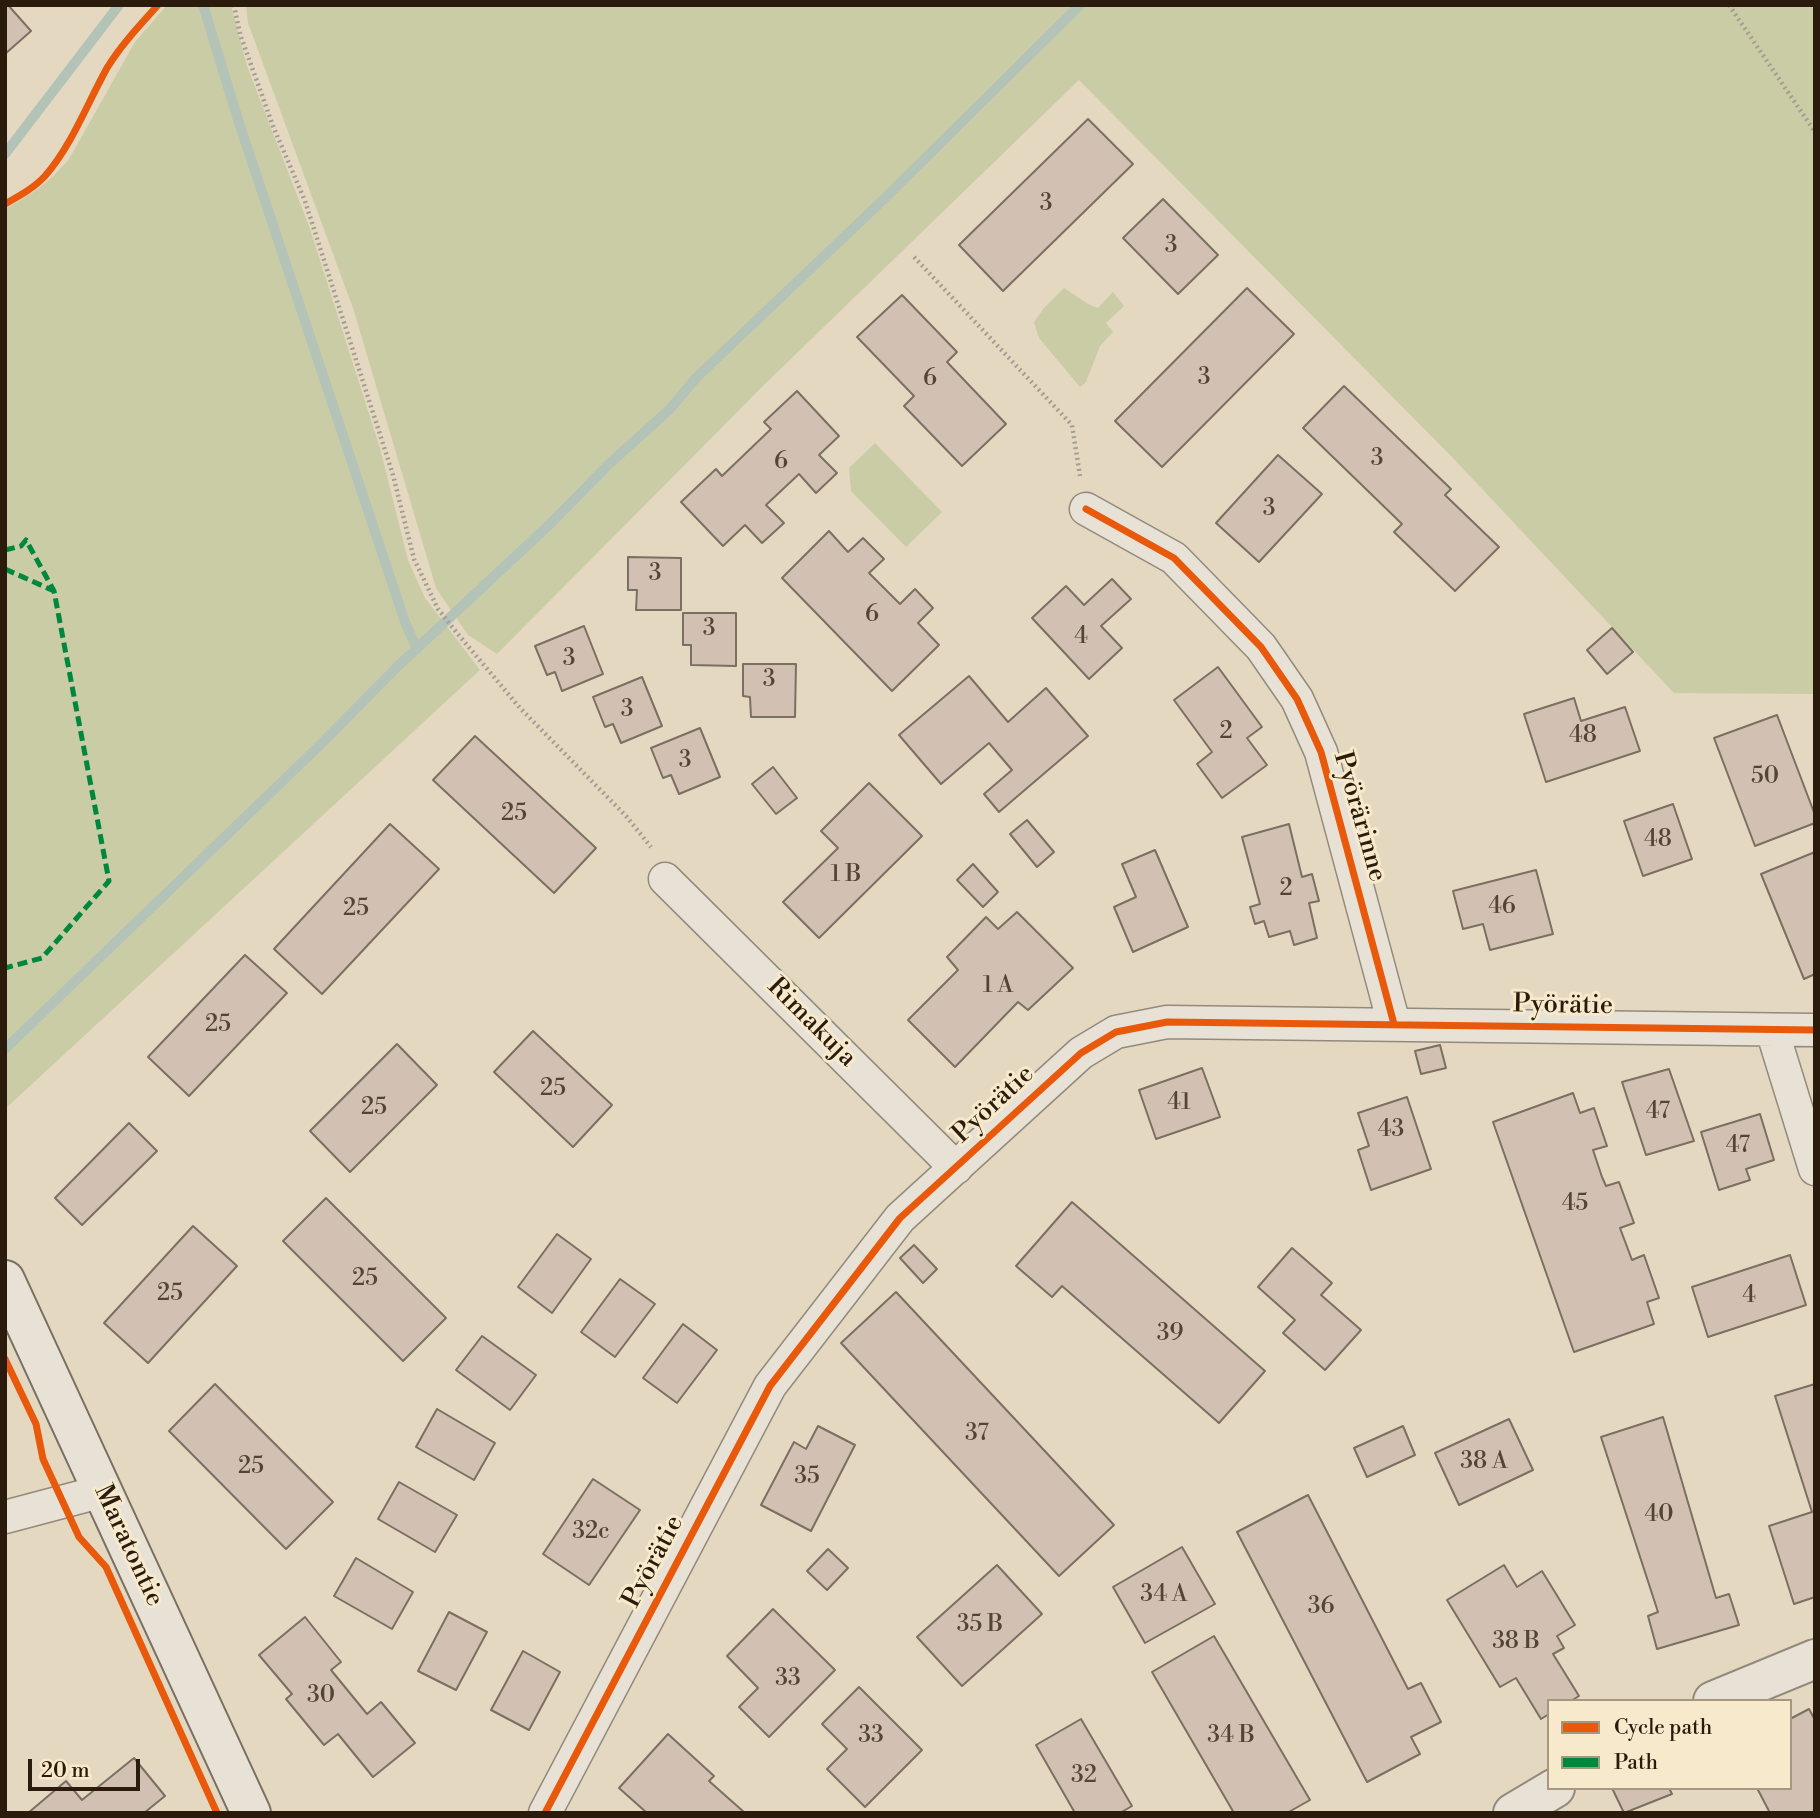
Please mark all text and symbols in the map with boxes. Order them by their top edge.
house number: 3 [1040,190,1052,218]
house number: 3 [1165,232,1177,260]
house number: 3 [1198,364,1210,392]
house number: 6 [923,365,937,393]
house number: 3 [1371,445,1383,473]
house number: 6 [774,448,788,476]
house number: 3 [1263,495,1275,523]
house number: 3 [649,560,661,588]
house number: 6 [865,601,879,629]
house number: 3 [703,615,715,643]
house number: 4 [1074,623,1088,651]
house number: 3 [563,645,575,673]
house number: 3 [763,666,775,694]
house number: 3 [621,696,633,724]
house number: 2 [1219,718,1233,746]
house number: 48 [1569,722,1597,750]
house number: 3 [679,747,691,775]
street label: Pyörärinne [1326,748,1392,886]
house number: 50 [1751,763,1779,791]
house number: 25 [501,800,527,828]
house number: 48 [1644,826,1672,854]
house number: 1 B [831,861,861,889]
house number: 2 [1279,875,1293,903]
house number: 46 [1488,893,1516,921]
house number: 25 [343,895,369,923]
street label: Rimakuja [760,972,862,1074]
house number: 1 A [983,972,1013,1000]
street label: Pyörätie [1513,990,1613,1022]
house number: 25 [205,1011,231,1039]
street label: Pyörätie [947,1059,1041,1151]
house number: 25 [540,1075,566,1103]
house number: 41 [1167,1089,1191,1117]
house number: 25 [361,1094,387,1122]
house number: 47 [1646,1098,1670,1126]
house number: 43 [1378,1116,1404,1144]
house number: 47 [1726,1132,1750,1160]
house number: 45 [1562,1190,1588,1218]
house number: 25 [352,1265,378,1293]
house number: 25 [157,1280,183,1308]
house number: 4 [1742,1282,1756,1310]
house number: 39 [1157,1320,1183,1348]
house number: 37 [965,1420,989,1448]
house number: 38 A [1460,1448,1508,1476]
house number: 25 [238,1453,264,1481]
house number: 35 [794,1463,820,1491]
street label: Maratontie [86,1480,170,1612]
house number: 40 [1645,1501,1673,1529]
street label: Pyörätie [617,1510,691,1614]
house number: 32c [572,1518,610,1546]
house number: 34 A [1140,1581,1188,1609]
house number: 36 [1308,1593,1334,1621]
house number: 35 B [957,1611,1003,1639]
house number: 38 B [1492,1628,1540,1656]
house number: 33 [775,1665,801,1693]
house number: 30 [307,1682,335,1710]
legend [1547,1699,1792,1790]
text: Cycle path [1614,1715,1712,1741]
house number: 33 [858,1722,884,1750]
house number: 34 B [1207,1722,1255,1750]
scale bar [32,1744,144,1788]
text: Path [1614,1750,1658,1776]
text: 20 m [41,1758,90,1784]
house number: 32 [1071,1762,1097,1790]

